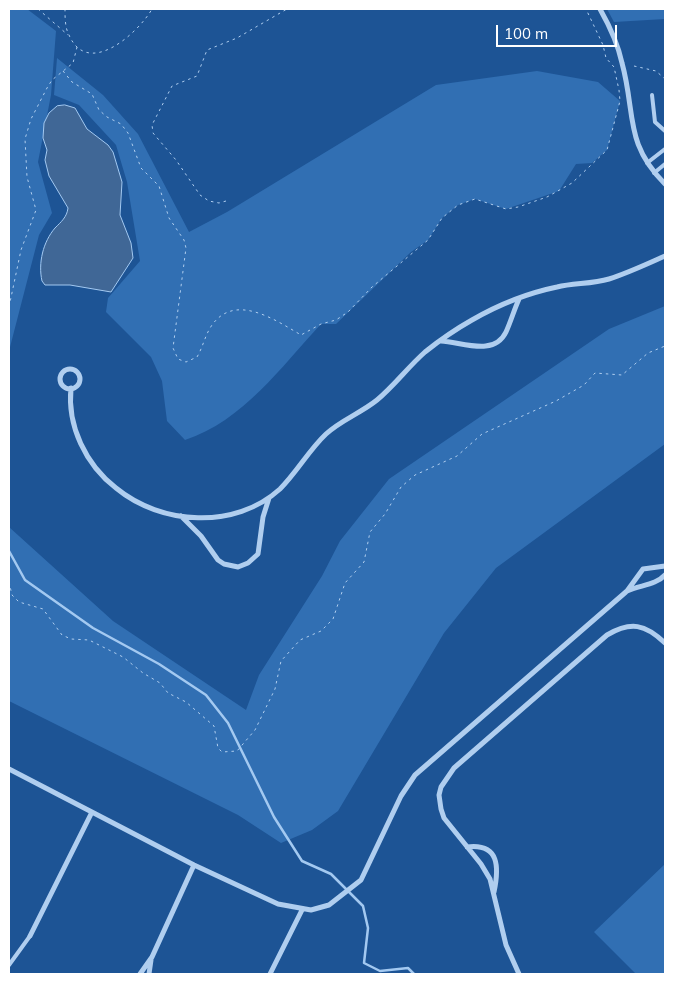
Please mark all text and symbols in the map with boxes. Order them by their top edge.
scale bar [499,15,620,47]
text: 100 m [504,24,548,43]

